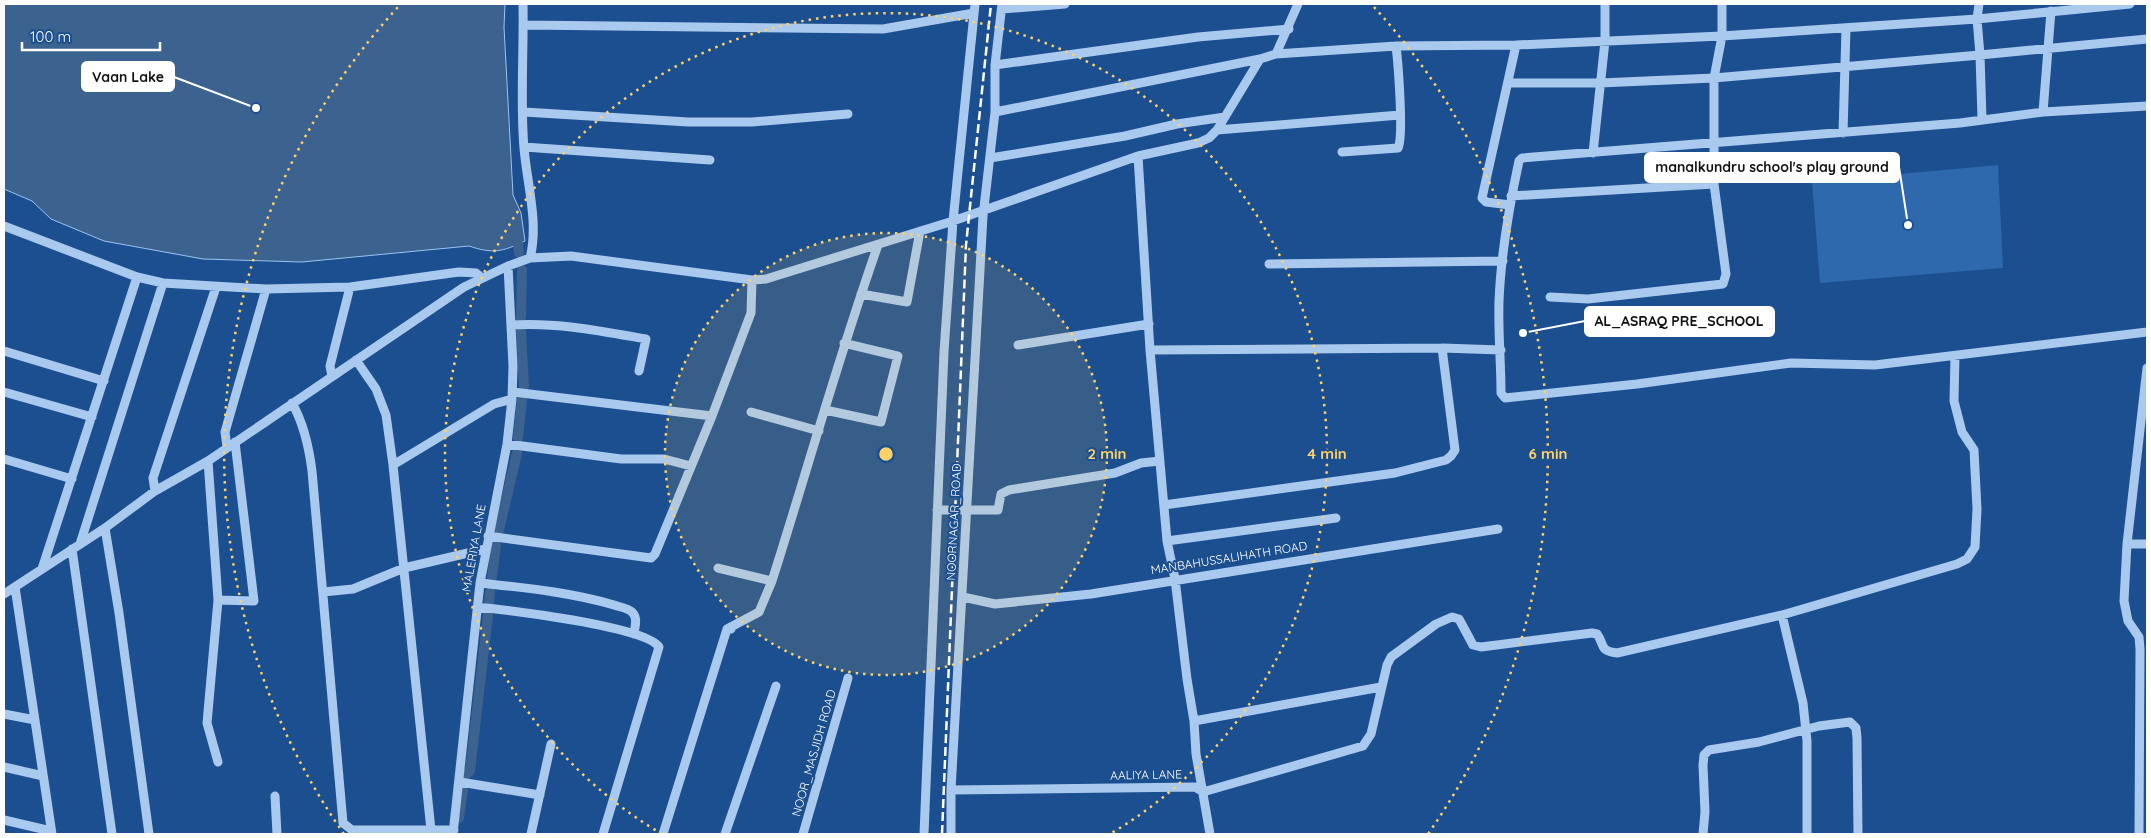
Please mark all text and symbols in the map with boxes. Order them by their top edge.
scale bar [22,20,160,52]
text: 100 m [30,27,71,46]
callout: Vaan Lake [82,62,174,91]
text: Vaan Lake [92,68,164,86]
callout: manalkundru school's play ground [1645,153,1899,182]
text: manalkundru school's play ground [1655,158,1889,176]
callout: AL_ASRAQ PRE_SCHOOL [1585,307,1774,336]
text: AL_ASRAQ PRE_SCHOOL [1594,312,1764,330]
text: 2 min [1087,444,1127,463]
text: 4 min [1307,444,1347,463]
text: 6 min [1529,444,1567,463]
centre of rings [877,445,895,463]
street label: NOORNAGAR_ROAD [943,463,964,581]
street label: MALERIYA LANE [458,503,489,593]
street label: MANBAHUSSALIHATH ROAD [1150,538,1309,577]
street label: NOOR_MASJIDH ROAD [788,687,839,818]
street label: AALIYA LANE [1110,766,1182,783]

